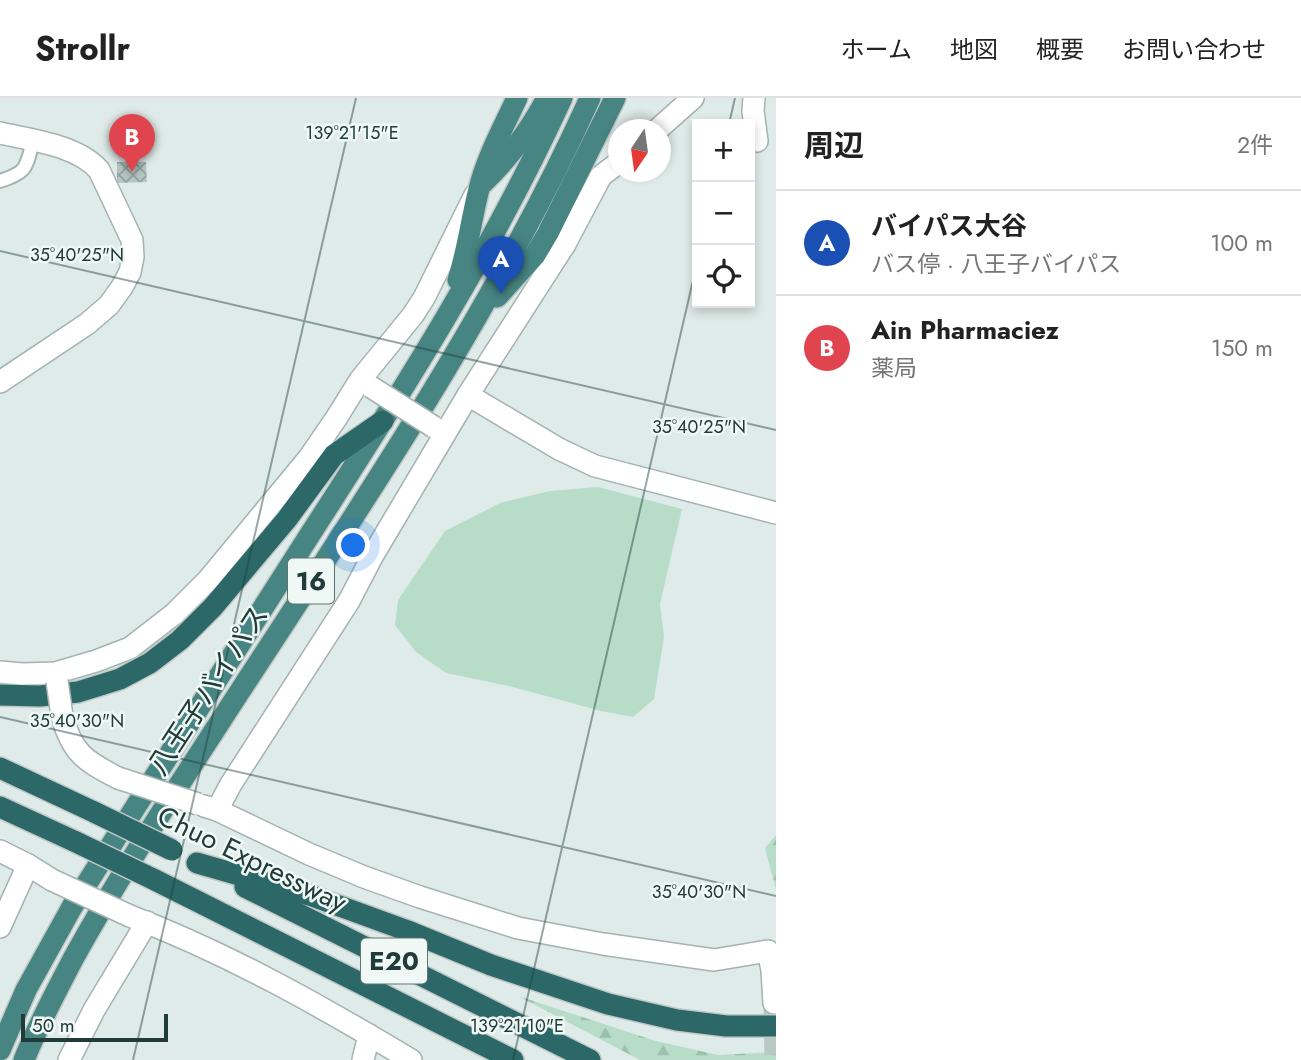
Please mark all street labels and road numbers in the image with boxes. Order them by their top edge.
road number: 16 [288,559,334,603]
street label: 八王子バイパス [138,597,278,783]
street label: Chuo Expressway [150,795,354,923]
road number: E20 [361,939,427,984]

